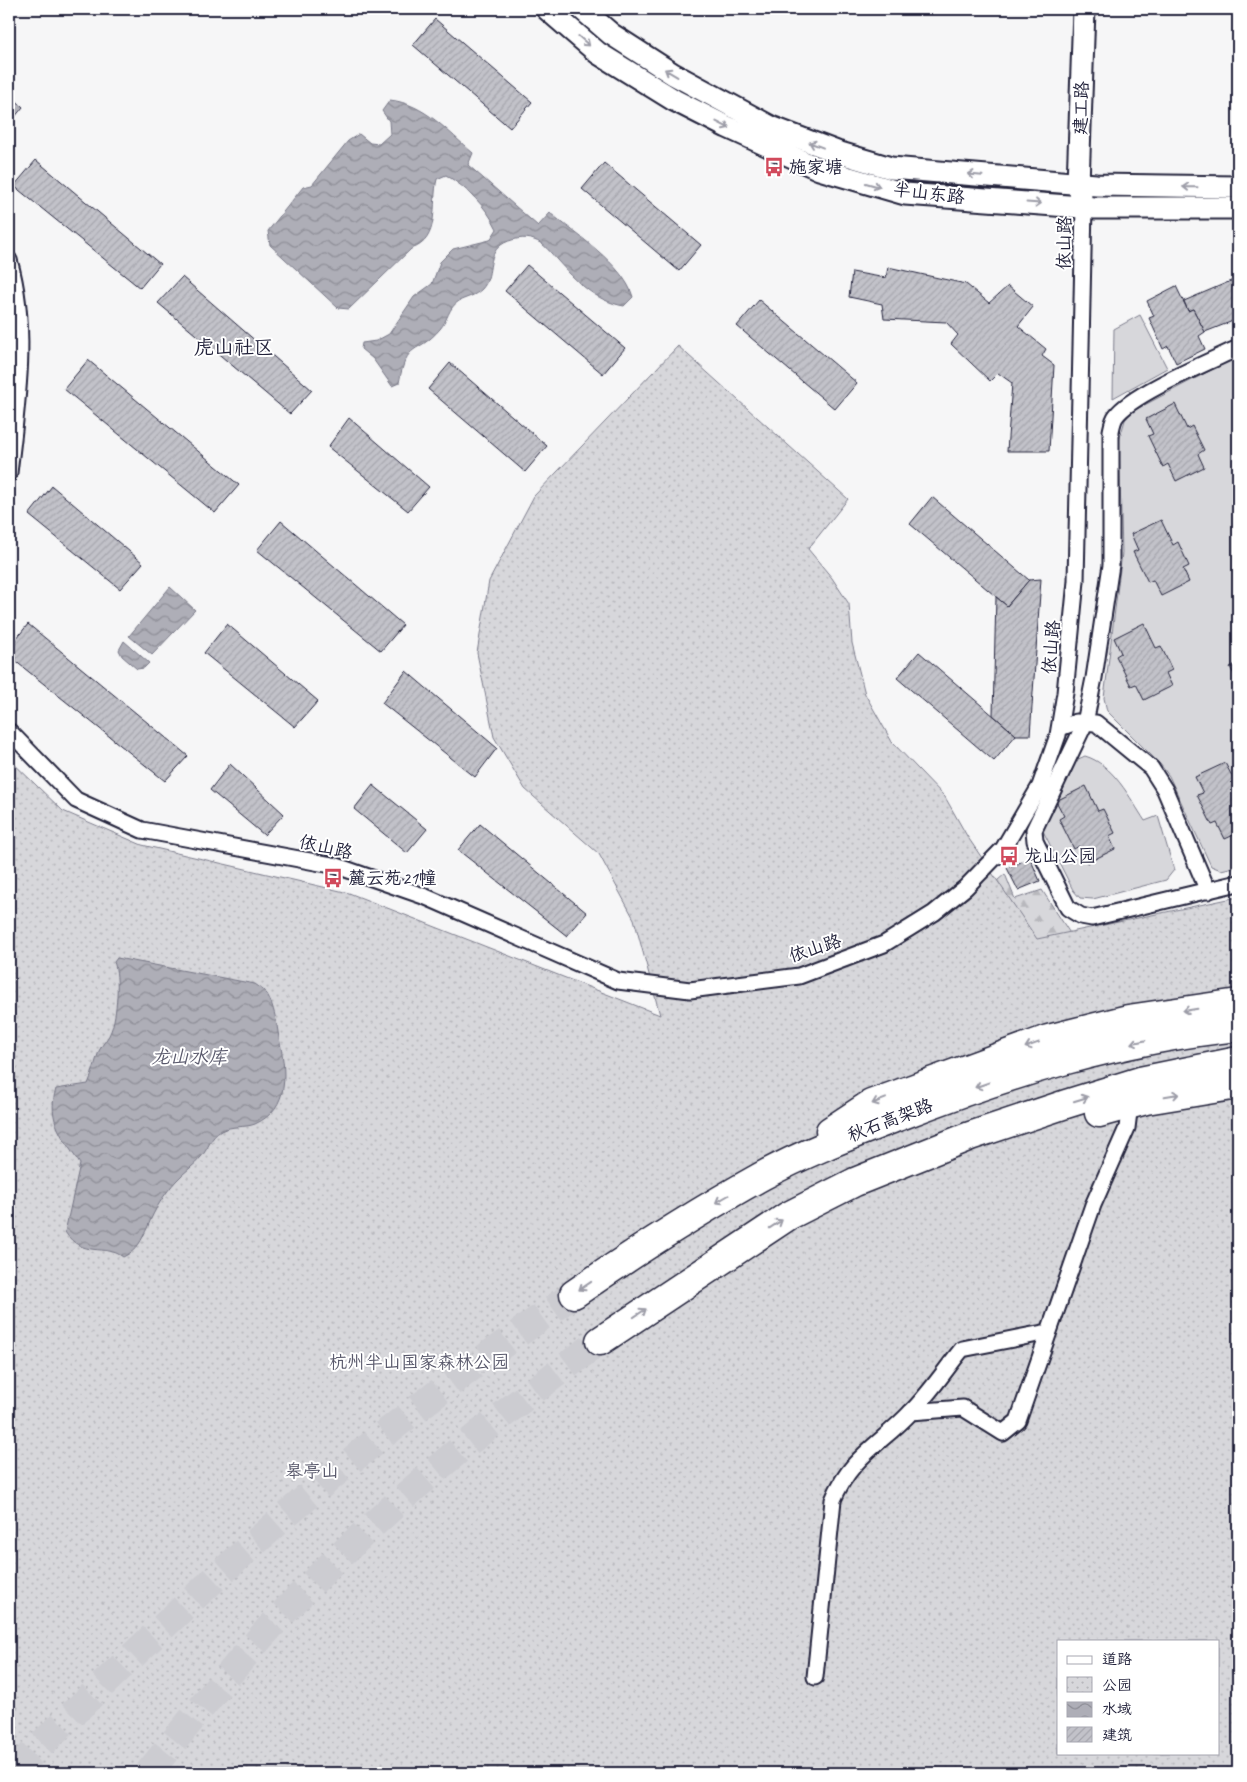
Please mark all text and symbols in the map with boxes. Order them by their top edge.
one-way arrow [578,35,591,46]
one-way arrow [664,67,678,78]
street label: 建工路 [1069,81,1093,135]
one-way arrow [715,121,730,130]
one-way arrow [809,140,824,149]
bus stop icon: 施家塘 [763,156,785,178]
place label: 施家塘 [789,156,843,178]
one-way arrow [967,170,983,180]
street label: 半山东路 [892,178,966,208]
one-way arrow [865,180,881,190]
one-way arrow [1182,182,1198,191]
one-way arrow [1026,198,1042,208]
street label: 依山路 [1053,216,1075,270]
district label: 虎山社区 [194,335,274,360]
street label: 依山路 [1038,619,1064,675]
street label: 依山路 [297,830,355,864]
bus stop icon: 龙山公园 [998,845,1020,867]
place label: 龙山公园 [1024,845,1096,867]
bus stop icon: 麓云苑21幢 [322,867,344,889]
place label: 麓云苑21幢 [348,867,436,889]
street label: 依山路 [786,929,844,967]
one-way arrow [1182,1005,1198,1015]
one-way arrow [1131,1037,1147,1047]
one-way arrow [1024,1041,1040,1050]
water label: 龙山水库 [151,1045,229,1069]
one-way arrow [974,1081,990,1091]
one-way arrow [1163,1090,1179,1100]
one-way arrow [1073,1093,1089,1103]
street label: 秋石高架路 [844,1094,936,1146]
one-way arrow [872,1097,887,1106]
one-way arrow [714,1194,729,1204]
one-way arrow [768,1219,782,1229]
one-way arrow [578,1281,592,1291]
one-way arrow [633,1308,647,1318]
park label: 杭州半山国家森林公园 [329,1351,509,1373]
park label: 皋亭山 [285,1460,339,1482]
legend [1057,1640,1220,1754]
text: 道路 [1102,1650,1132,1669]
text: 公园 [1102,1676,1132,1695]
text: 水域 [1102,1700,1132,1719]
text: 建筑 [1102,1726,1132,1745]

